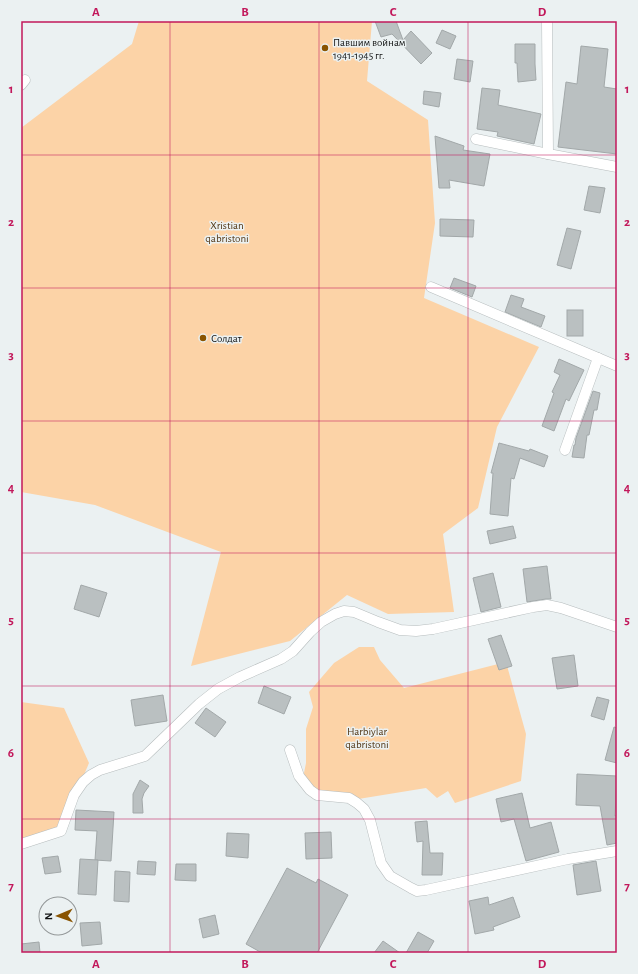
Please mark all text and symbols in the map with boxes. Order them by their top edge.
text: A [92,6,100,19]
text: B [241,6,249,19]
text: C [390,6,397,19]
text: D [538,6,547,19]
place label: Павшим войнам 1941-1945 гг. [333,37,406,61]
marker: Павшим войнам 1941-1945 гг. [320,43,330,53]
text: 1 [9,83,13,96]
text: 1 [625,83,629,96]
text: 2 [8,216,14,229]
text: 2 [624,216,630,229]
park label: Xristian qabristoni [205,220,249,244]
marker: Солдат [198,333,208,343]
place label: Солдат [211,333,242,344]
text: 3 [8,349,14,362]
text: 3 [624,349,630,362]
text: 4 [8,482,15,495]
text: 4 [624,482,631,495]
text: 5 [8,614,14,627]
text: 5 [624,614,630,627]
park label: Harbiylar qabristoni [345,726,389,750]
text: 6 [8,747,14,760]
text: 6 [624,747,630,760]
text: 7 [8,880,14,893]
text: 7 [624,880,630,893]
north arrow [38,896,78,936]
text: N [43,912,54,920]
text: A [92,958,100,971]
text: B [241,958,249,971]
text: C [390,958,397,971]
text: D [538,958,547,971]

